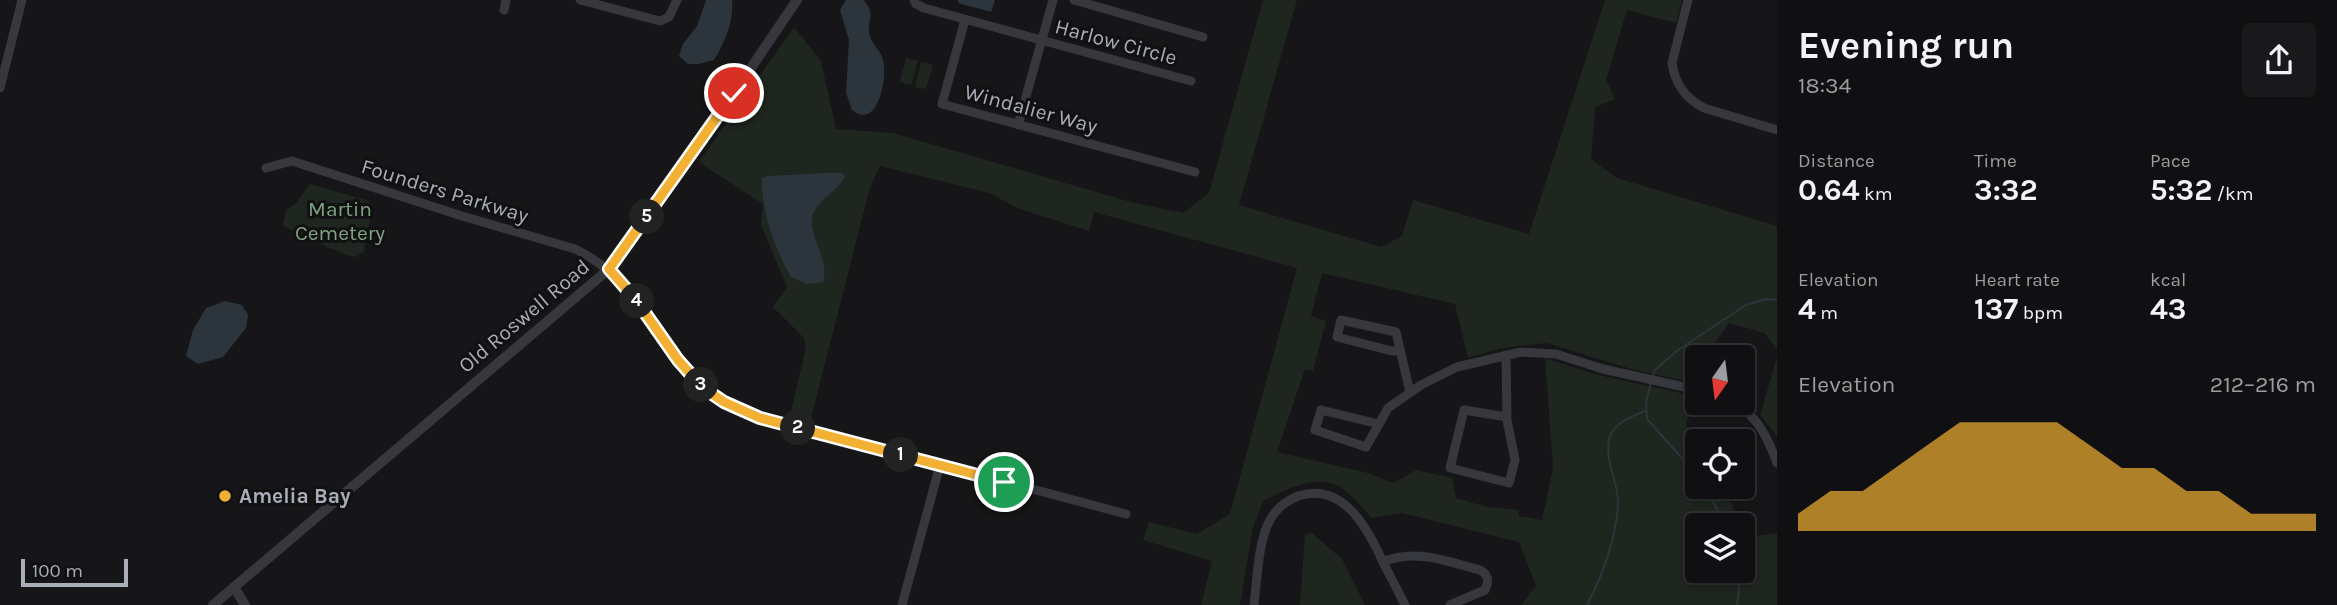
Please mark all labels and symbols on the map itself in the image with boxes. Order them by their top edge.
street label: Harlow Circle [1053,14,1179,70]
pin [704,63,764,123]
street label: Windalier Way [962,80,1100,138]
street label: Founders Parkway [359,154,532,228]
park label: Martin Cemetery [295,197,385,245]
pin: 5 [630,200,664,234]
street label: Old Roswell Road [454,254,594,378]
pin: 4 [620,284,654,318]
north arrow [1685,345,1755,415]
pin: 3 [684,368,718,402]
pin: 2 [780,410,816,446]
pin: 1 [884,438,918,472]
pin [974,452,1034,512]
place label: Amelia Bay [239,484,351,508]
marker: Amelia Bay [217,488,233,504]
scale bar [21,556,128,588]

